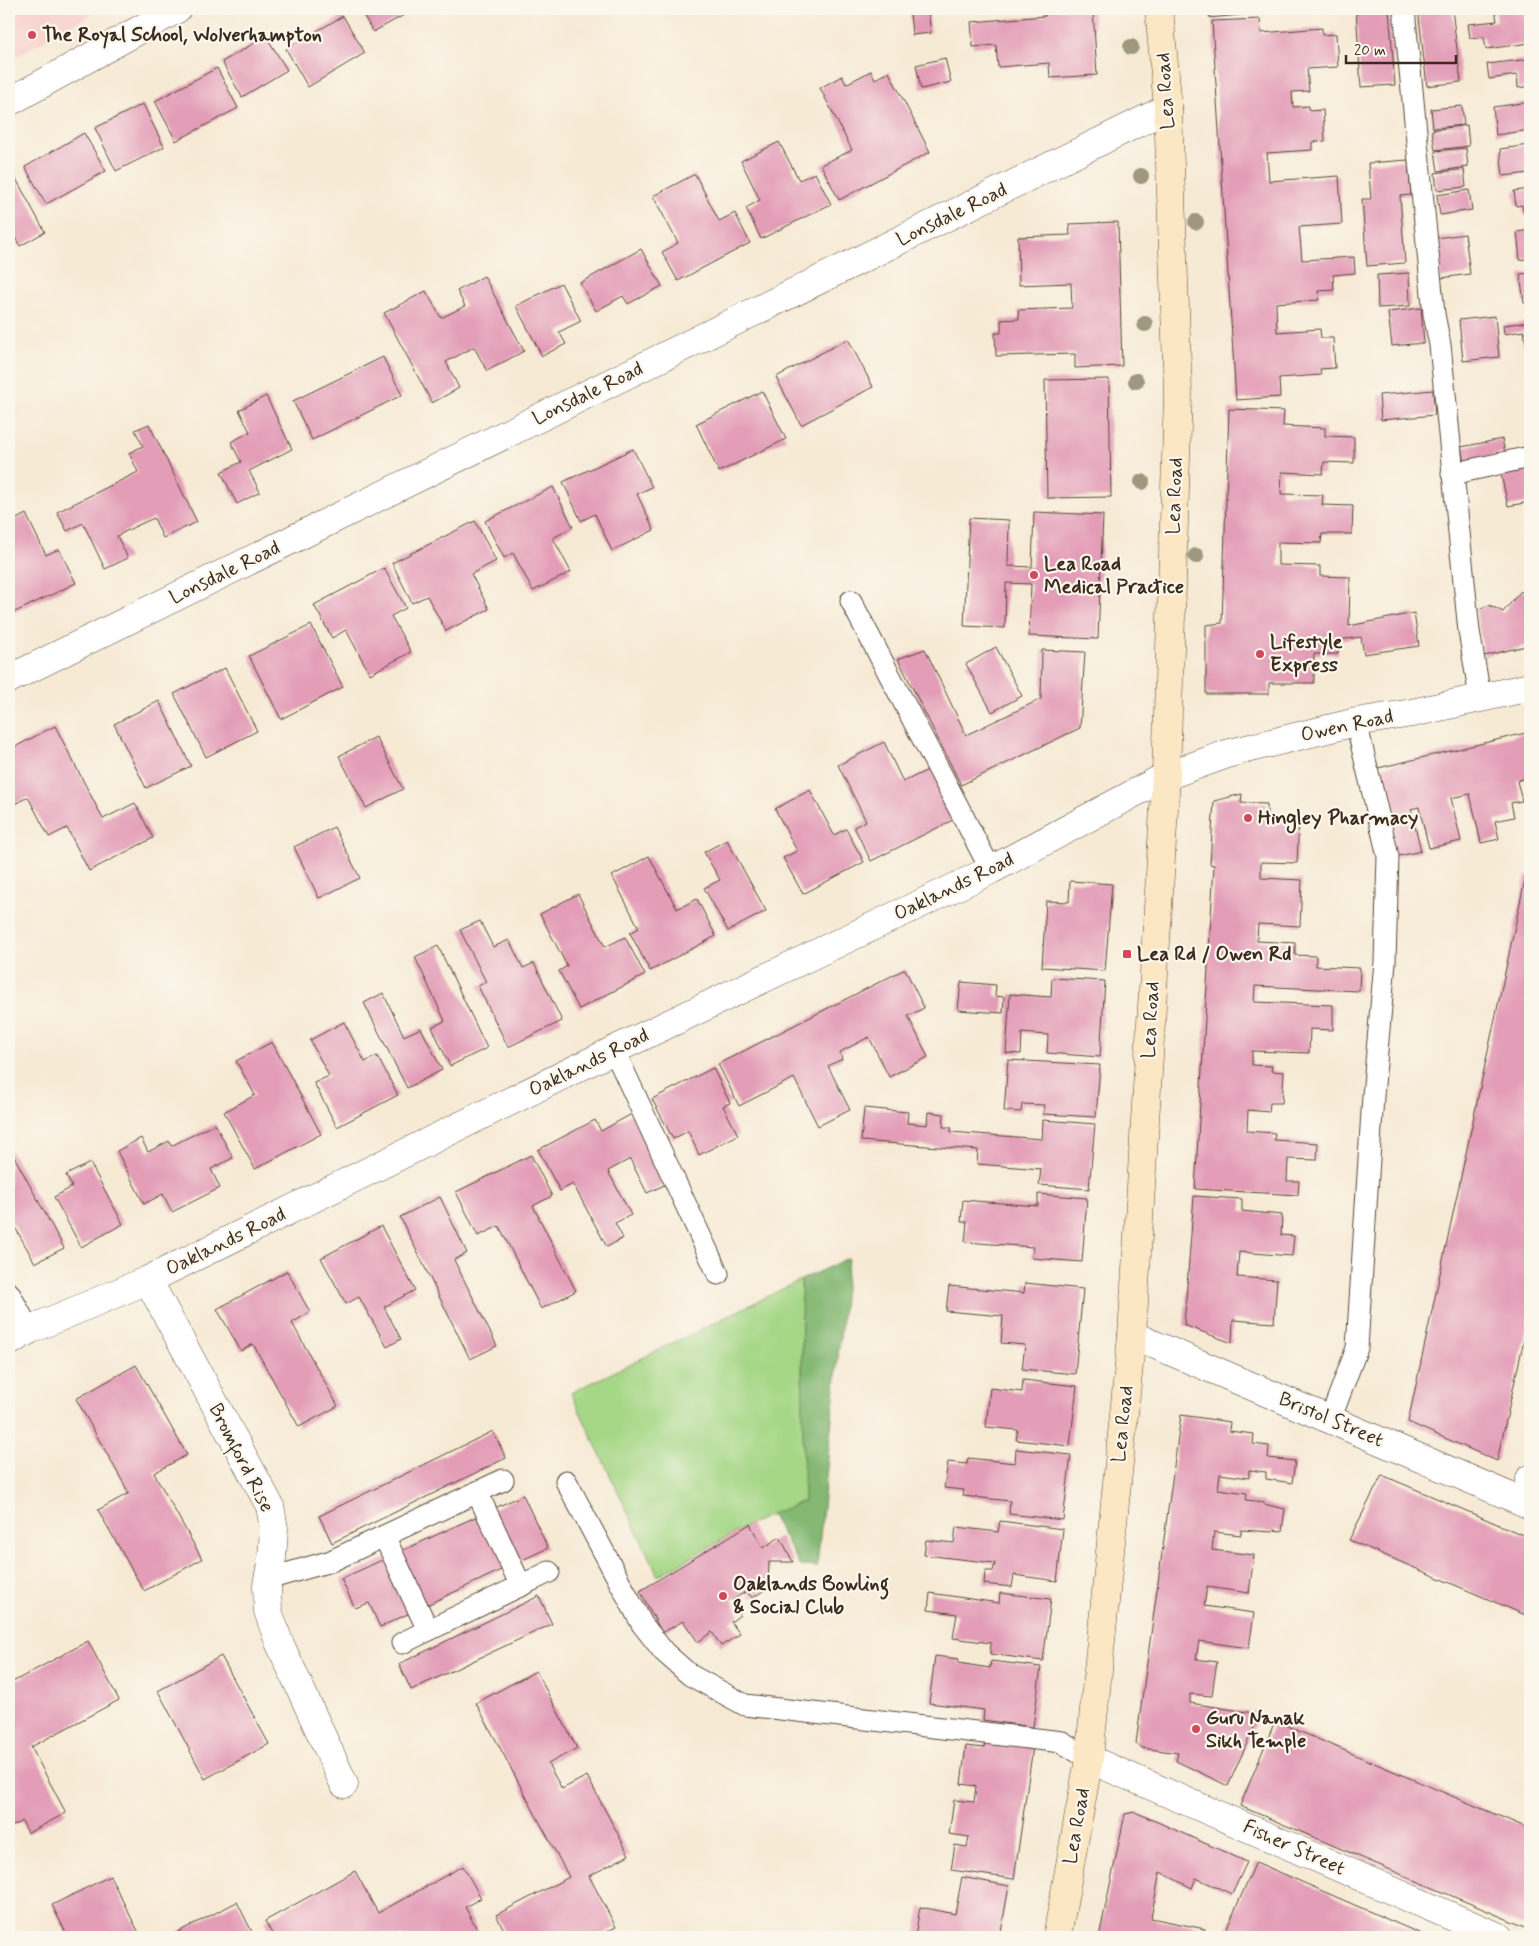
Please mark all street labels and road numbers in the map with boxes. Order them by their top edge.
street label: Lea Road [1150,52,1182,130]
street label: Lonsdale Road [892,177,1012,253]
street label: Lonsdale Road [528,356,648,432]
street label: Lea Road [1160,457,1190,535]
street label: Lonsdale Road [165,535,285,611]
street label: Owen Road [1298,703,1396,749]
street label: Oaklands Road [889,846,1019,928]
street label: Lea Road [1136,981,1166,1059]
street label: Oaklands Road [524,1022,654,1104]
street label: Oaklands Road [161,1201,291,1283]
street label: Lea Road [1106,1384,1140,1464]
street label: Bristol Street [1274,1386,1388,1454]
street label: Bromford Rise [200,1399,280,1518]
street label: Lea Road [1057,1786,1097,1866]
street label: Fisher Street [1239,1813,1349,1883]

